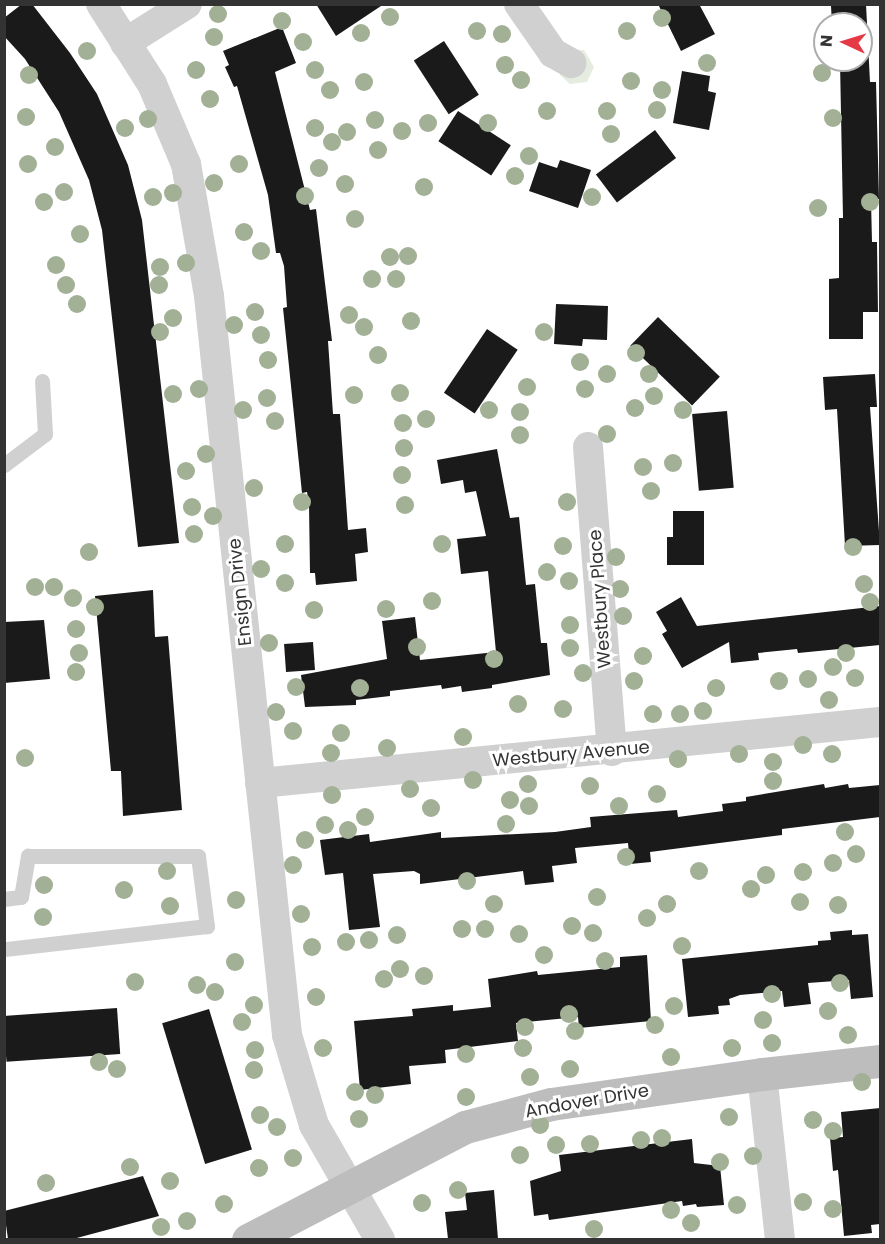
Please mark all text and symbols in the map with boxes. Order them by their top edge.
north arrow [813,12,873,72]
text: N [815,34,838,48]
street label: Westbury Place [584,529,616,669]
street label: Ensign Drive [224,537,256,647]
street label: Westbury Avenue [492,736,650,772]
street label: Andover Drive [523,1079,651,1123]

